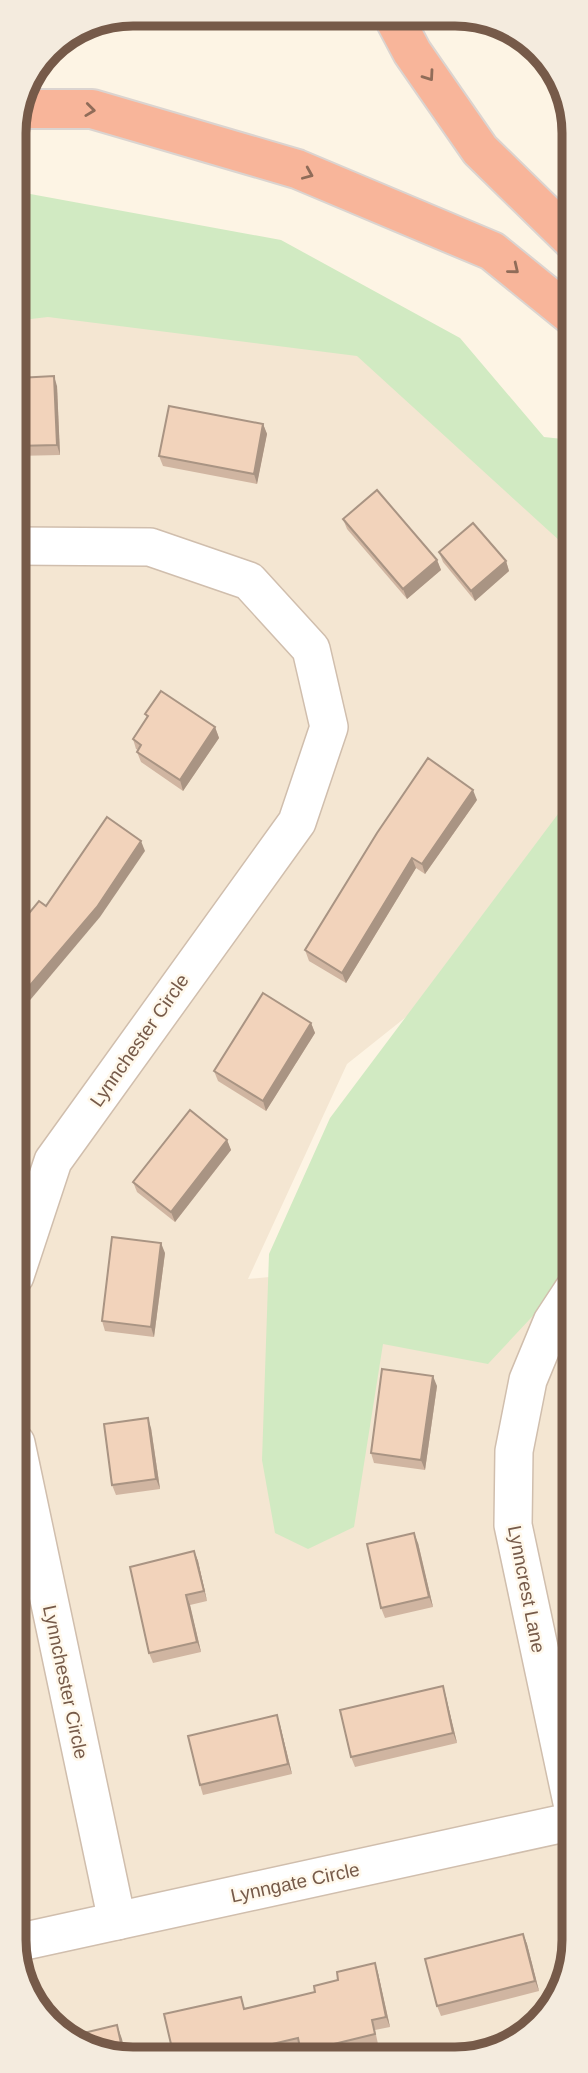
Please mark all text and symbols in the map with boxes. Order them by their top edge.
one-way arrow [421,68,433,81]
one-way arrow [84,103,96,118]
one-way arrow [302,165,314,179]
one-way arrow [505,261,518,273]
street label: Lynnchester Circle [86,970,193,1110]
street label: Lynncrest Lane [504,1524,549,1655]
street label: Lynnchester Circle [39,1603,92,1761]
street label: Lynngate Circle [229,1859,362,1906]

